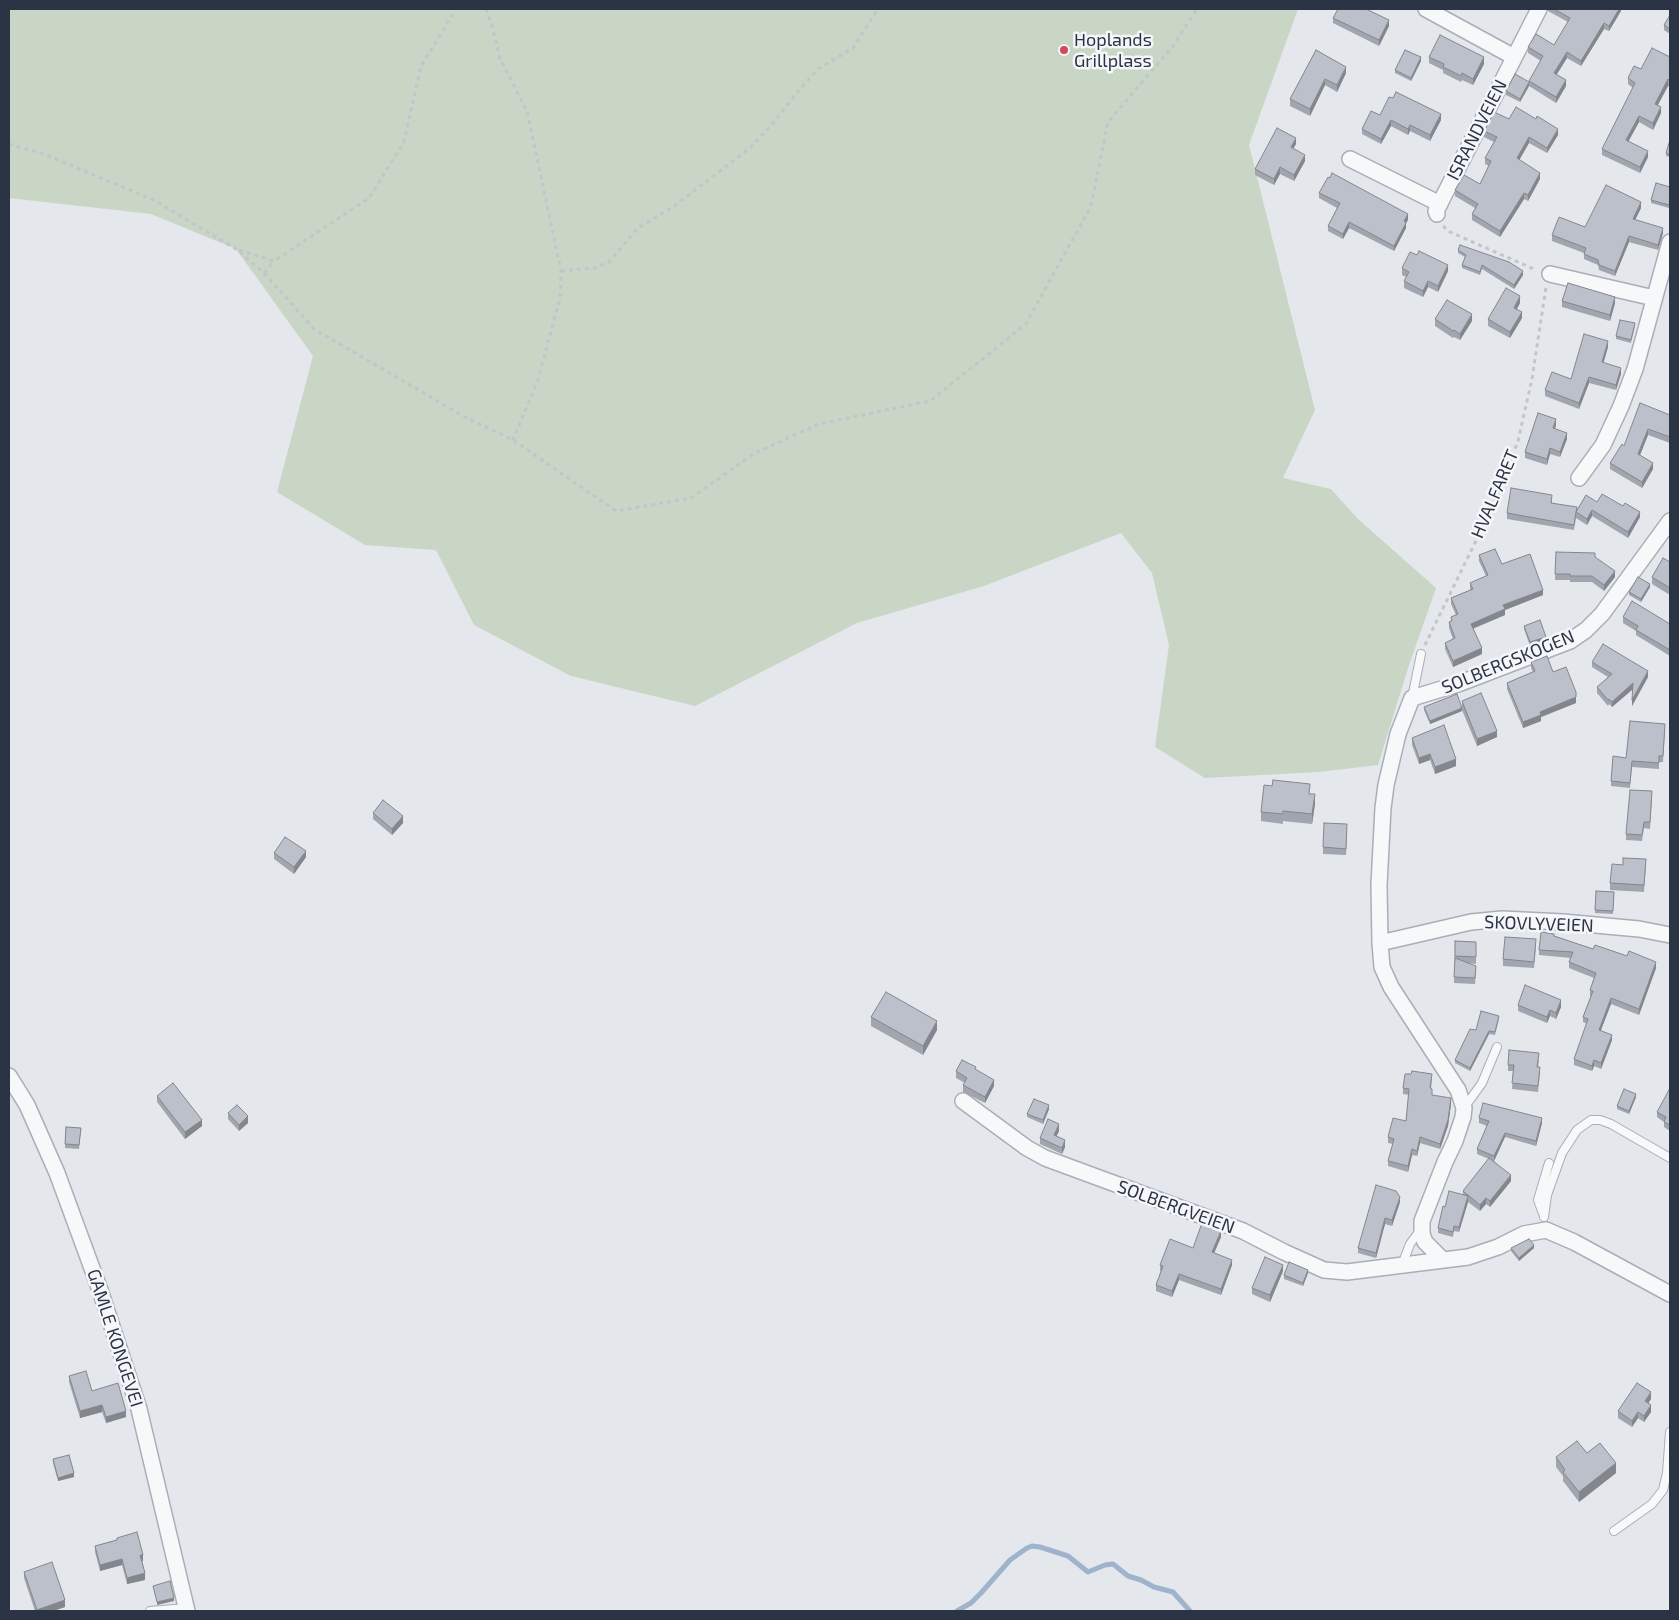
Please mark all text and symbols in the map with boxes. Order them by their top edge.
place label: Hoplands Grillplass [1074,29,1152,72]
marker: Hoplands Grillplass [1058,44,1070,56]
street label: ISRANDVEIEN [1442,76,1512,184]
street label: HVALFARET [1467,446,1523,542]
street label: SOLBERGSKOGEN [1438,625,1578,699]
street label: SKOVLYVEIEN [1484,911,1594,937]
street label: SOLBERGVEIEN [1114,1176,1238,1238]
street label: GAMLE KONGEVEI [83,1266,147,1410]

